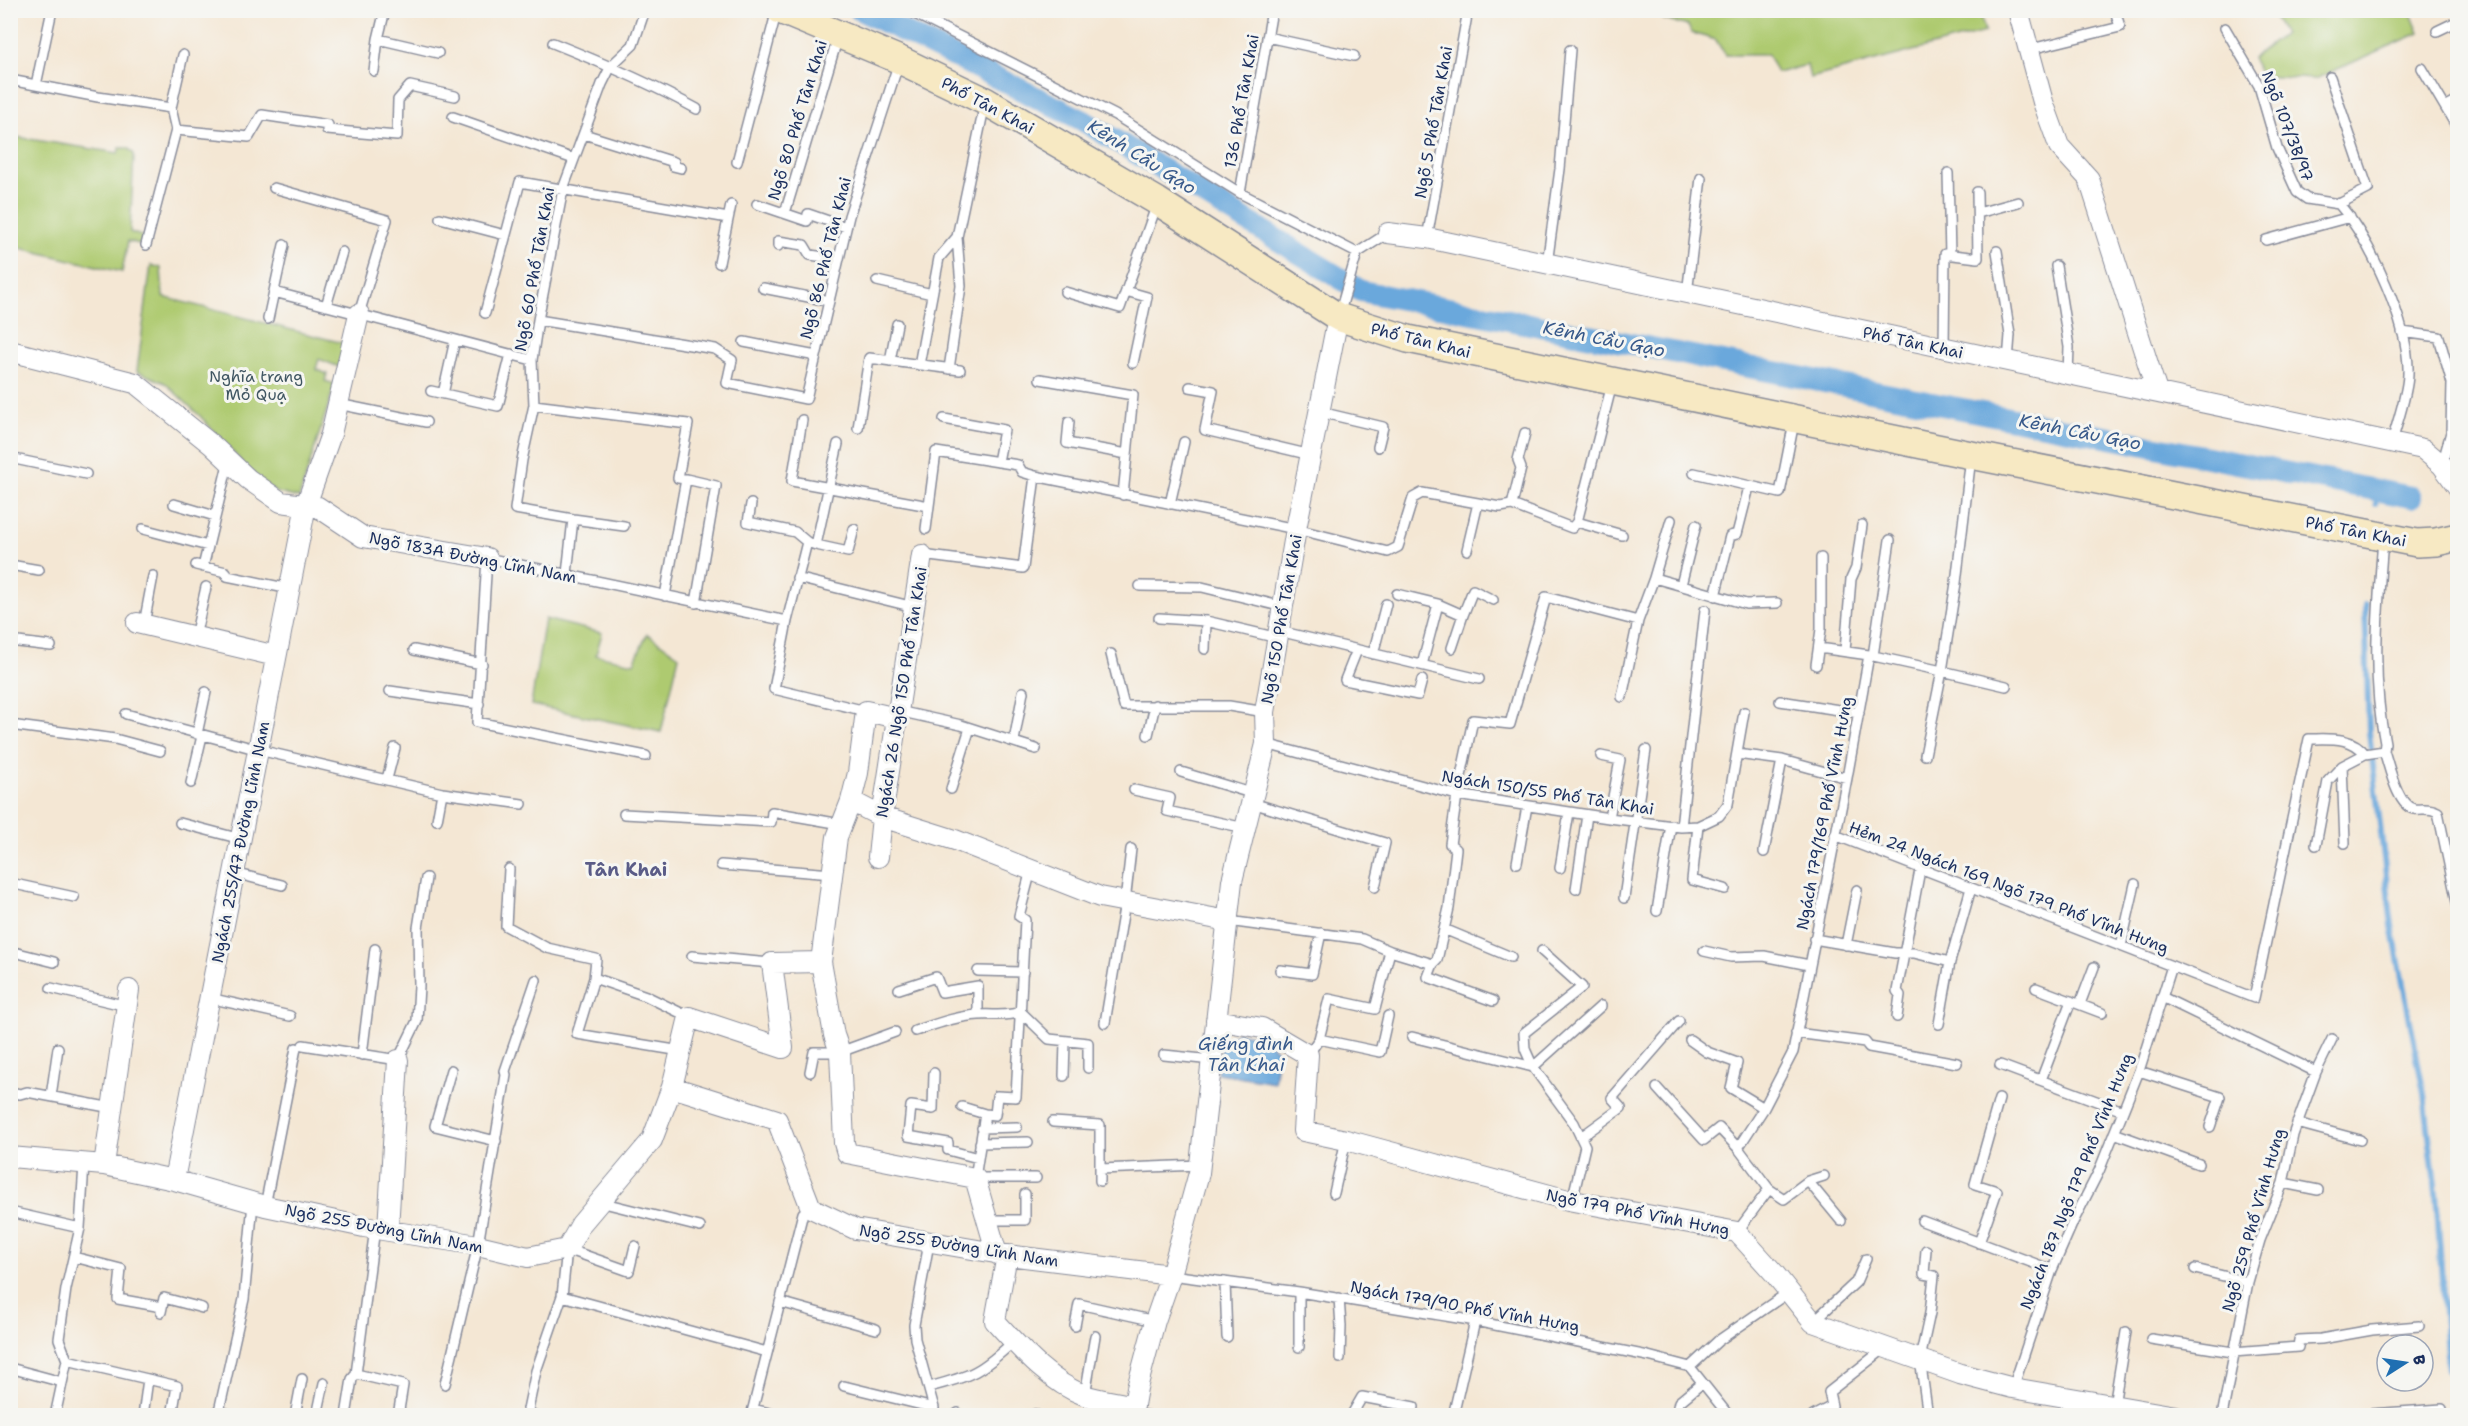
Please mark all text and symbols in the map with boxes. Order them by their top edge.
street label: 136 Phố Tân Khai [1219,32,1264,170]
street label: Ngõ 80 Phố Tân Khai [763,37,832,203]
street label: Ngõ 5 Phố Tân Khai [1410,44,1457,200]
street label: Ngõ 107/3B/97 [2257,68,2318,185]
street label: Phố Tân Khai [938,72,1038,139]
water label: Kênh Cầu Gạo [1083,114,1201,200]
street label: Ngõ 86 Phố Tân Khai [795,175,856,342]
street label: Ngõ 60 Phố Tân Khai [510,185,559,353]
water label: Kênh Cầu Gạo [1541,315,1667,363]
street label: Phố Tân Khai [1369,318,1473,363]
street label: Phố Tân Khai [1861,322,1965,363]
park label: Nghĩa trang Mỏ Quạ [209,366,303,405]
water label: Kênh Cầu Gạo [2017,408,2143,456]
street label: Phố Tân Khai [2304,511,2408,552]
street label: Ngõ 183A Đường Lĩnh Nam [367,527,579,588]
street label: Ngõ 150 Phố Tân Khai [1256,533,1307,706]
street label: Ngách 26 Ngõ 150 Phố Tân Khai [871,565,932,819]
street label: Ngách 179/169 Phố Vĩnh Hưng [1792,694,1858,932]
street label: Ngách 255/47 Đường Lĩnh Nam [207,719,274,965]
street label: Ngách 150/55 Phố Tân Khai [1440,765,1656,820]
street label: Hẻm 24 Ngách 169 Ngõ 179 Phố Vĩnh Hưng [1846,817,2172,958]
district label: Tân Khai [585,858,667,882]
water label: Giếng đình Tân Khai [1198,1032,1294,1077]
street label: Ngách 187 Ngõ 179 Phố Vĩnh Hưng [2015,1050,2138,1313]
street label: Ngõ 259 Phố Vĩnh Hưng [2217,1126,2290,1314]
street label: Ngõ 179 Phố Vĩnh Hưng [1544,1184,1732,1241]
street label: Ngõ 255 Đường Lĩnh Nam [283,1199,485,1258]
street label: Ngõ 255 Đường Lĩnh Nam [858,1219,1060,1272]
street label: Ngách 179/90 Phố Vĩnh Hưng [1349,1276,1581,1337]
north arrow [2375,1333,2435,1393]
text: B [2408,1353,2430,1367]

